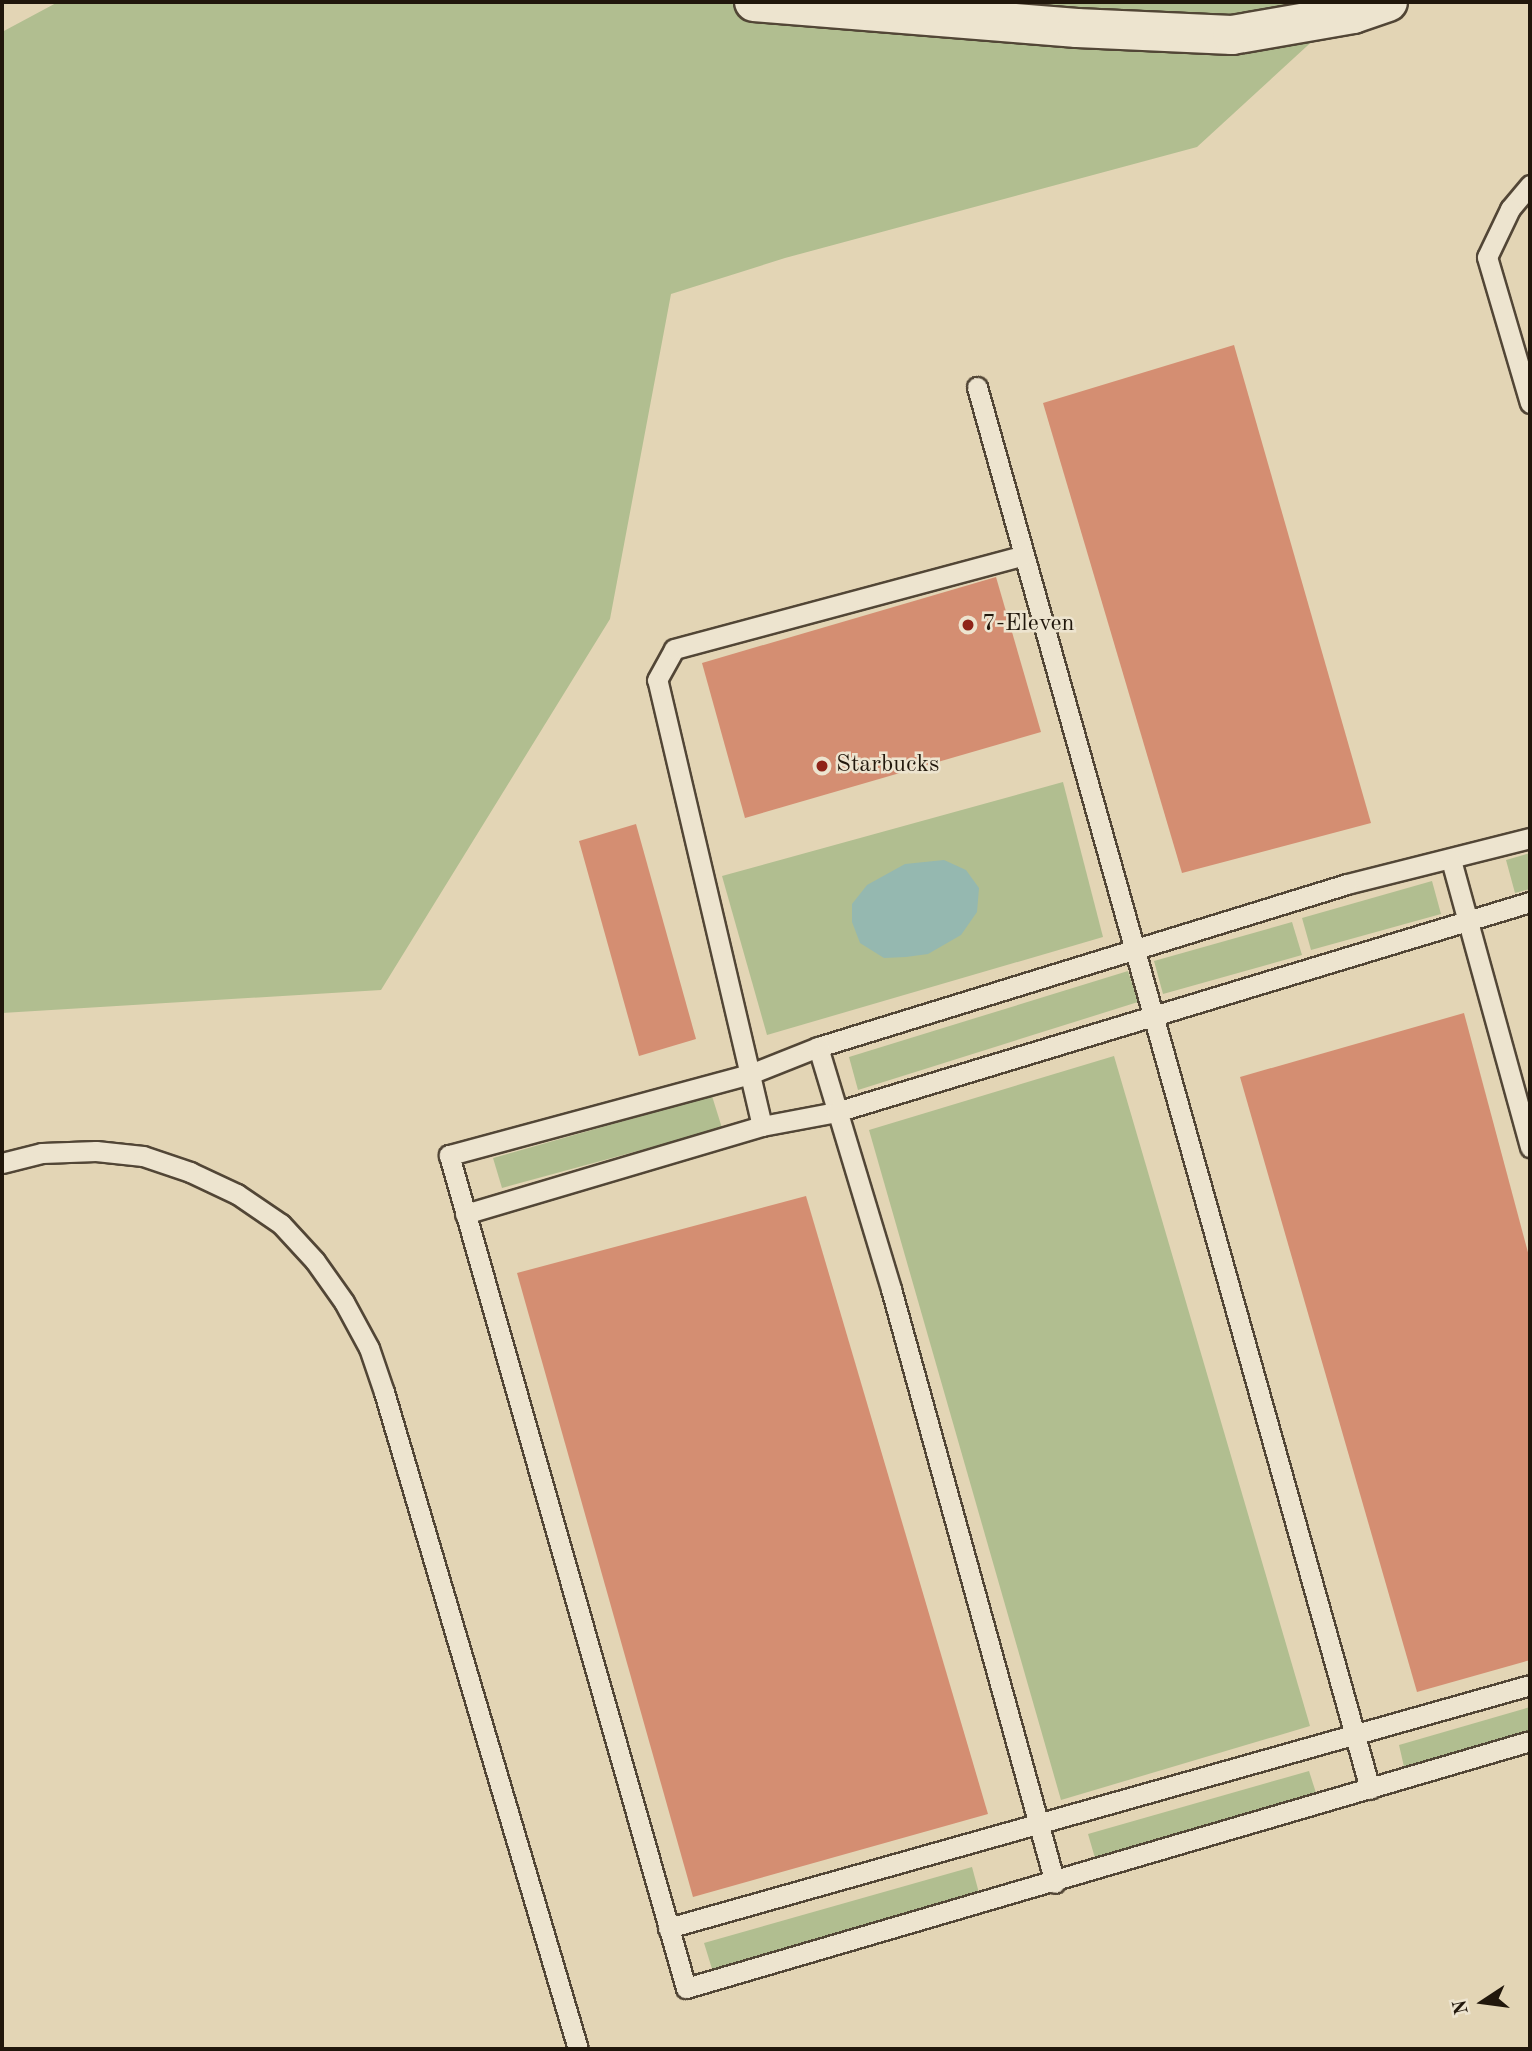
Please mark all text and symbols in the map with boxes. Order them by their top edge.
place label: 7-Eleven [982,611,1074,639]
marker: 7-Eleven [960,617,976,633]
place label: Starbucks [836,752,939,780]
marker: Starbucks [814,758,830,774]
north arrow [1448,1967,1518,2037]
text: N [1451,1998,1473,2016]

